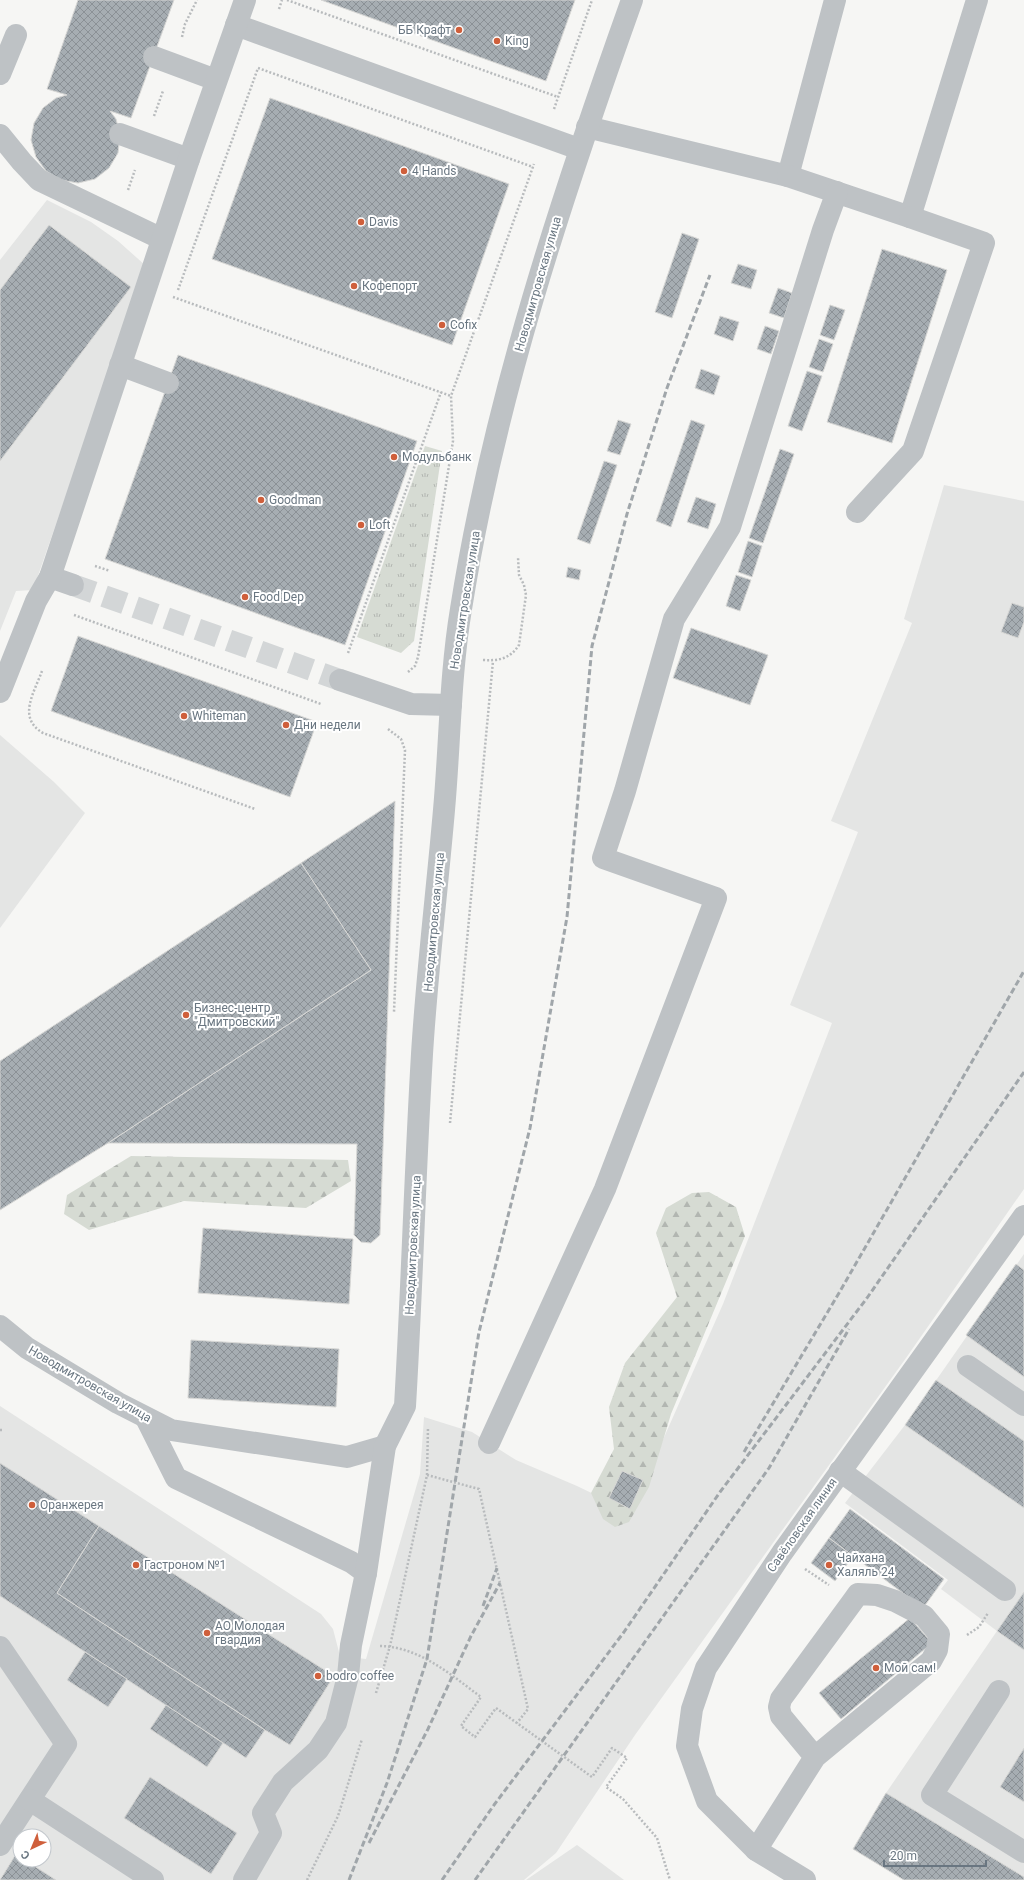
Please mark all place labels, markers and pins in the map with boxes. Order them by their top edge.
place label: ББ Крафт [398,23,451,37]
marker: ББ Крафт [454,25,464,35]
place label: King [505,34,529,48]
marker: King [492,36,502,46]
place label: 4 Hands [412,164,456,178]
marker: 4 Hands [399,166,409,176]
place label: Davis [369,215,398,229]
marker: Davis [356,217,366,227]
place label: Кофепорт [362,279,418,293]
marker: Кофепорт [349,281,359,291]
place label: Cofix [450,318,477,332]
marker: Cofix [437,320,447,330]
place label: Модульбанк [402,450,472,464]
marker: Модульбанк [389,452,399,462]
place label: Goodman [269,493,321,507]
marker: Goodman [256,495,266,505]
place label: Loft [369,518,390,532]
marker: Loft [356,520,366,530]
place label: Food Dep [253,590,304,604]
marker: Food Dep [240,592,250,602]
place label: Whiteman [192,709,246,723]
marker: Whiteman [179,711,189,721]
place label: Дни недели [294,718,361,732]
marker: Дни недели [281,720,291,730]
place label: Бизнес-центр "Дмитровский" [194,1001,280,1029]
marker: Бизнес-центр "Дмитровский" [181,1010,191,1020]
place label: Оранжерея [40,1498,104,1512]
marker: Оранжерея [27,1500,37,1510]
place label: Чайхана Халяль 24 [837,1551,895,1579]
place label: Гастроном №1 [144,1558,226,1572]
marker: Гастроном №1 [131,1560,141,1570]
marker: Чайхана Халяль 24 [824,1560,834,1570]
place label: АО Молодая гвардия [215,1619,285,1647]
marker: АО Молодая гвардия [202,1628,212,1638]
place label: Мой сам! [884,1661,936,1675]
marker: Мой сам! [871,1663,881,1673]
place label: bodro coffee [326,1669,394,1683]
marker: bodro coffee [313,1671,323,1681]

